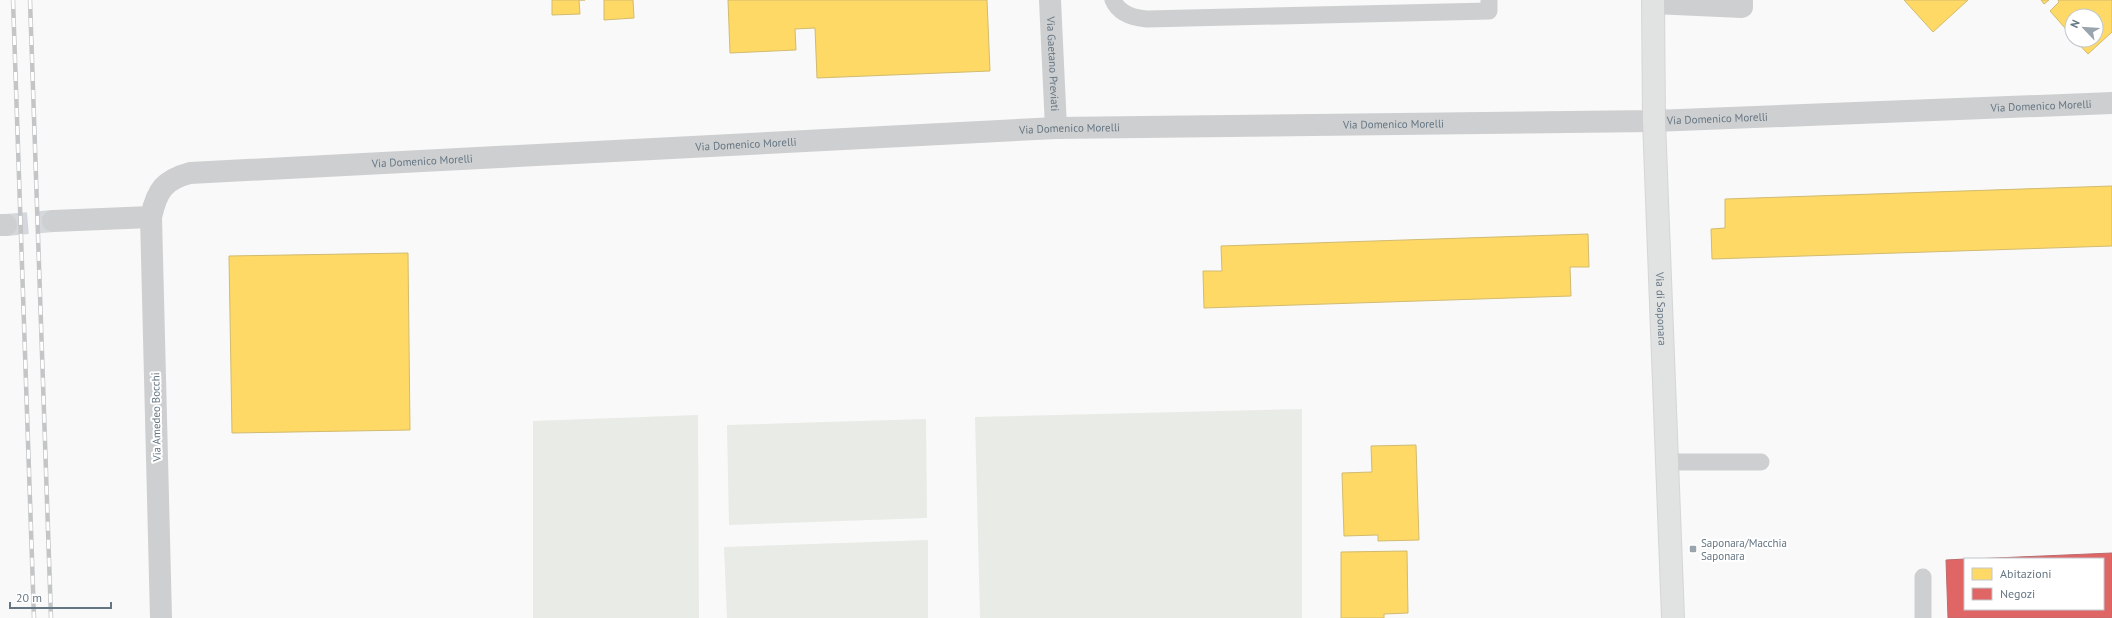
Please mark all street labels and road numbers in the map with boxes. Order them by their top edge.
street label: Via Gaetano Previati [1044,15,1062,112]
street label: Via Domenico Morelli [1989,97,2092,115]
street label: Via Domenico Morelli [1666,110,1768,128]
street label: Via Domenico Morelli [1342,116,1444,132]
street label: Via Domenico Morelli [1018,120,1120,137]
street label: Via Domenico Morelli [694,134,797,154]
street label: Via Domenico Morelli [370,151,473,171]
street label: Via di Saponara [1653,271,1670,346]
street label: Via Amedeo Bocchi [148,372,164,463]

